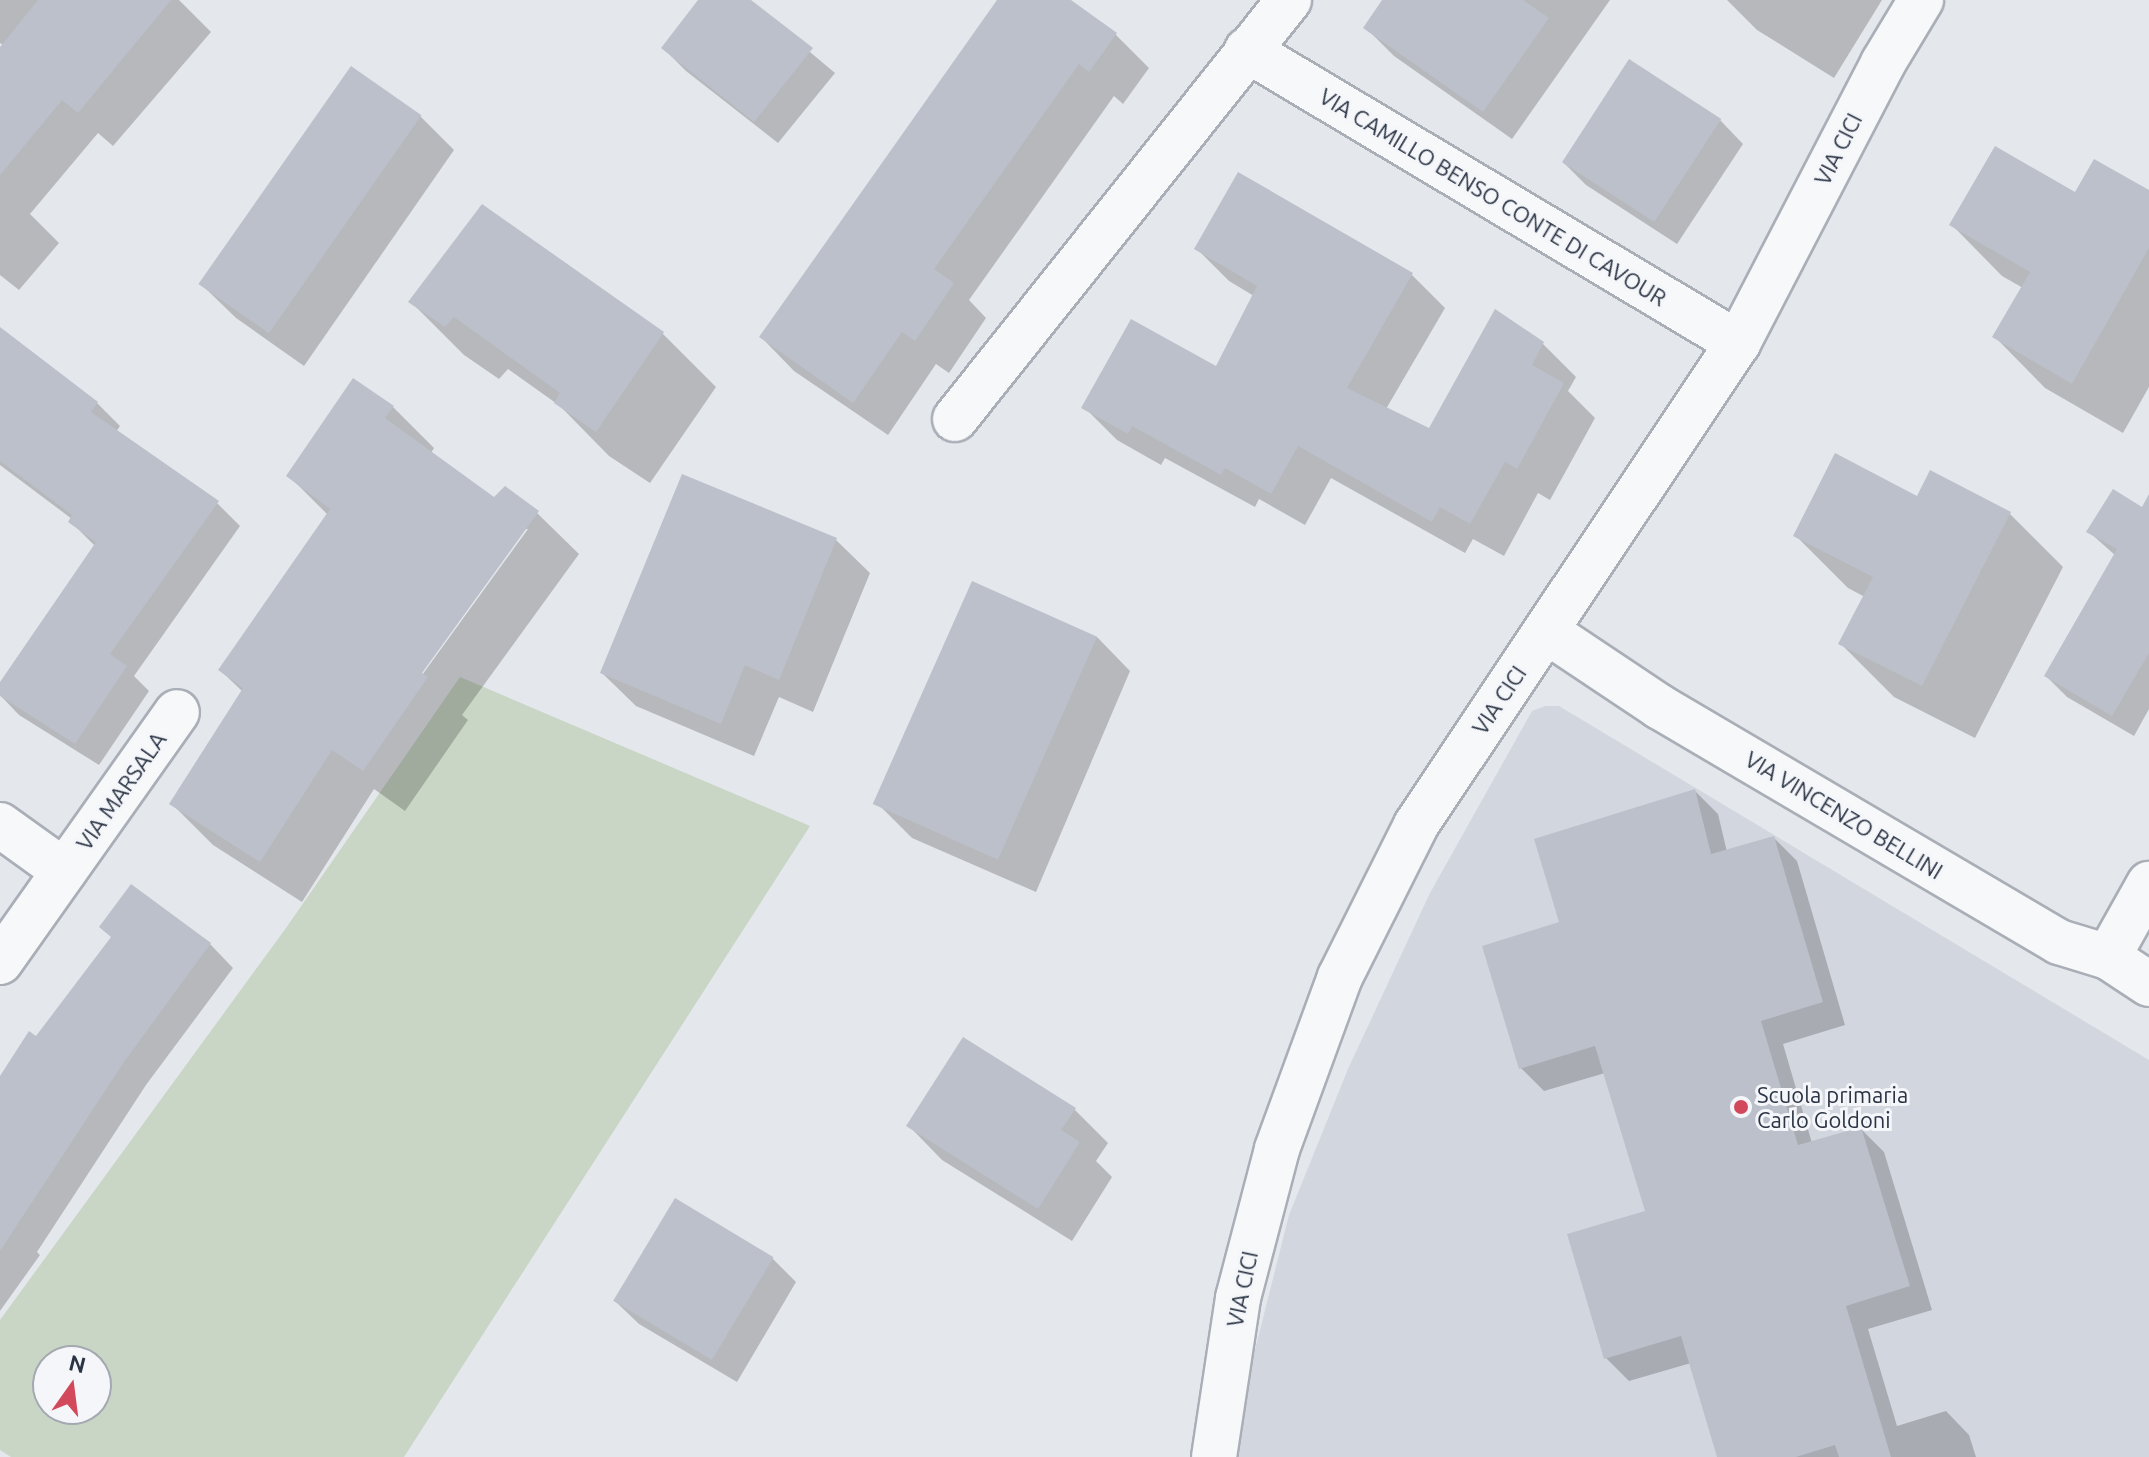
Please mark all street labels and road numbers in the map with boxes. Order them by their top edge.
street label: VIA CAMILLO BENSO CONTE DI CAVOUR [1315,83,1671,311]
street label: VIA CICI [1809,109,1867,189]
street label: VIA CICI [1466,661,1532,739]
street label: VIA MARSALA [71,727,171,855]
street label: VIA VINCENZO BELLINI [1740,746,1948,884]
street label: VIA CICI [1221,1249,1263,1329]

